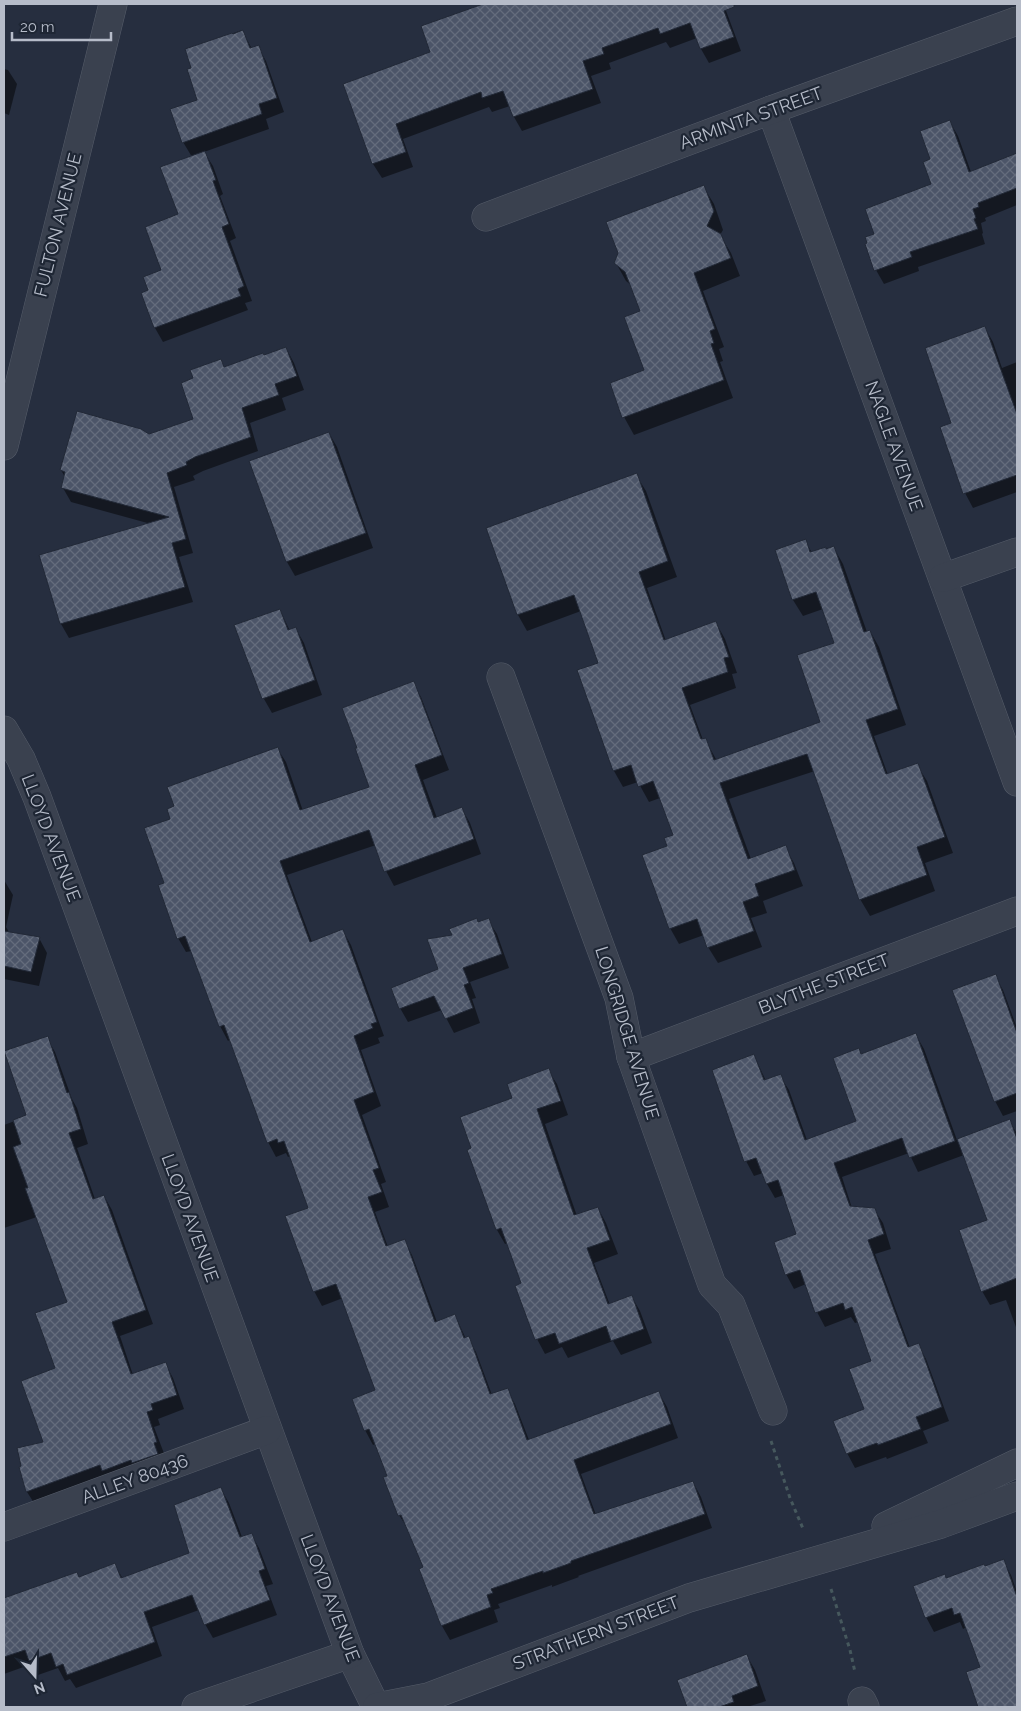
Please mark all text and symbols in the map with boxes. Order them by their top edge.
scale bar [12,10,111,42]
text: 20 m [20,18,55,36]
street label: ARMINTA STREET [676,82,825,153]
street label: FULTON AVENUE [29,151,86,299]
street label: NAGLE AVENUE [861,378,928,514]
street label: LLOYD AVENUE [18,771,85,904]
street label: LONGRIDGE AVENUE [591,944,664,1122]
street label: BLYTHE STREET [755,949,892,1018]
street label: LLOYD AVENUE [158,1151,223,1285]
street label: ALLEY 80436 [79,1450,191,1508]
street label: LLOYD AVENUE [297,1531,364,1664]
street label: STRATHERN STREET [510,1591,682,1674]
north arrow [10,1651,60,1701]
text: N [32,1679,47,1698]

